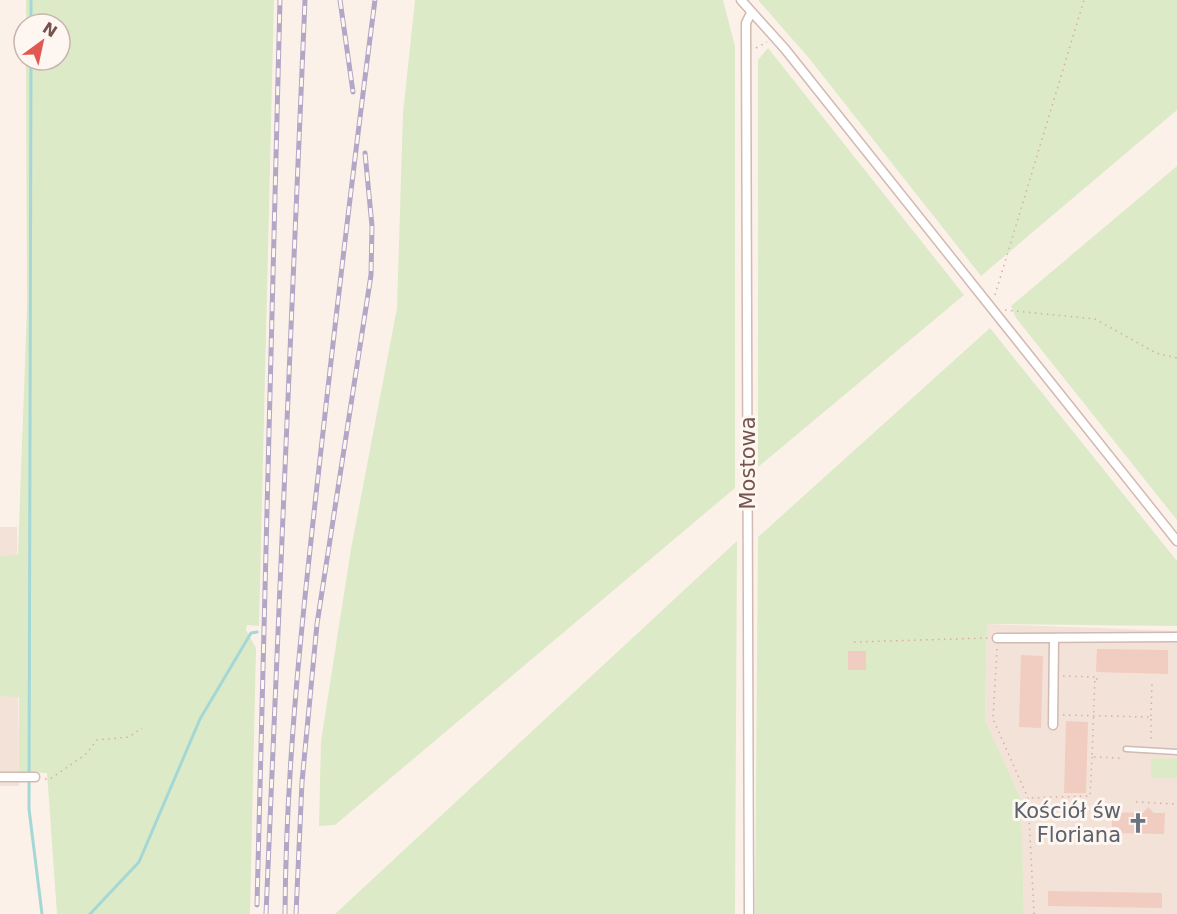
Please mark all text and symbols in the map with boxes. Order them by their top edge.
north arrow [12,12,72,72]
text: N [39,18,61,41]
street label: Mostowa [736,416,760,510]
place label: Kościół św Floriana [1013,799,1121,847]
church icon: Kościół św Floriana [1126,811,1150,835]

